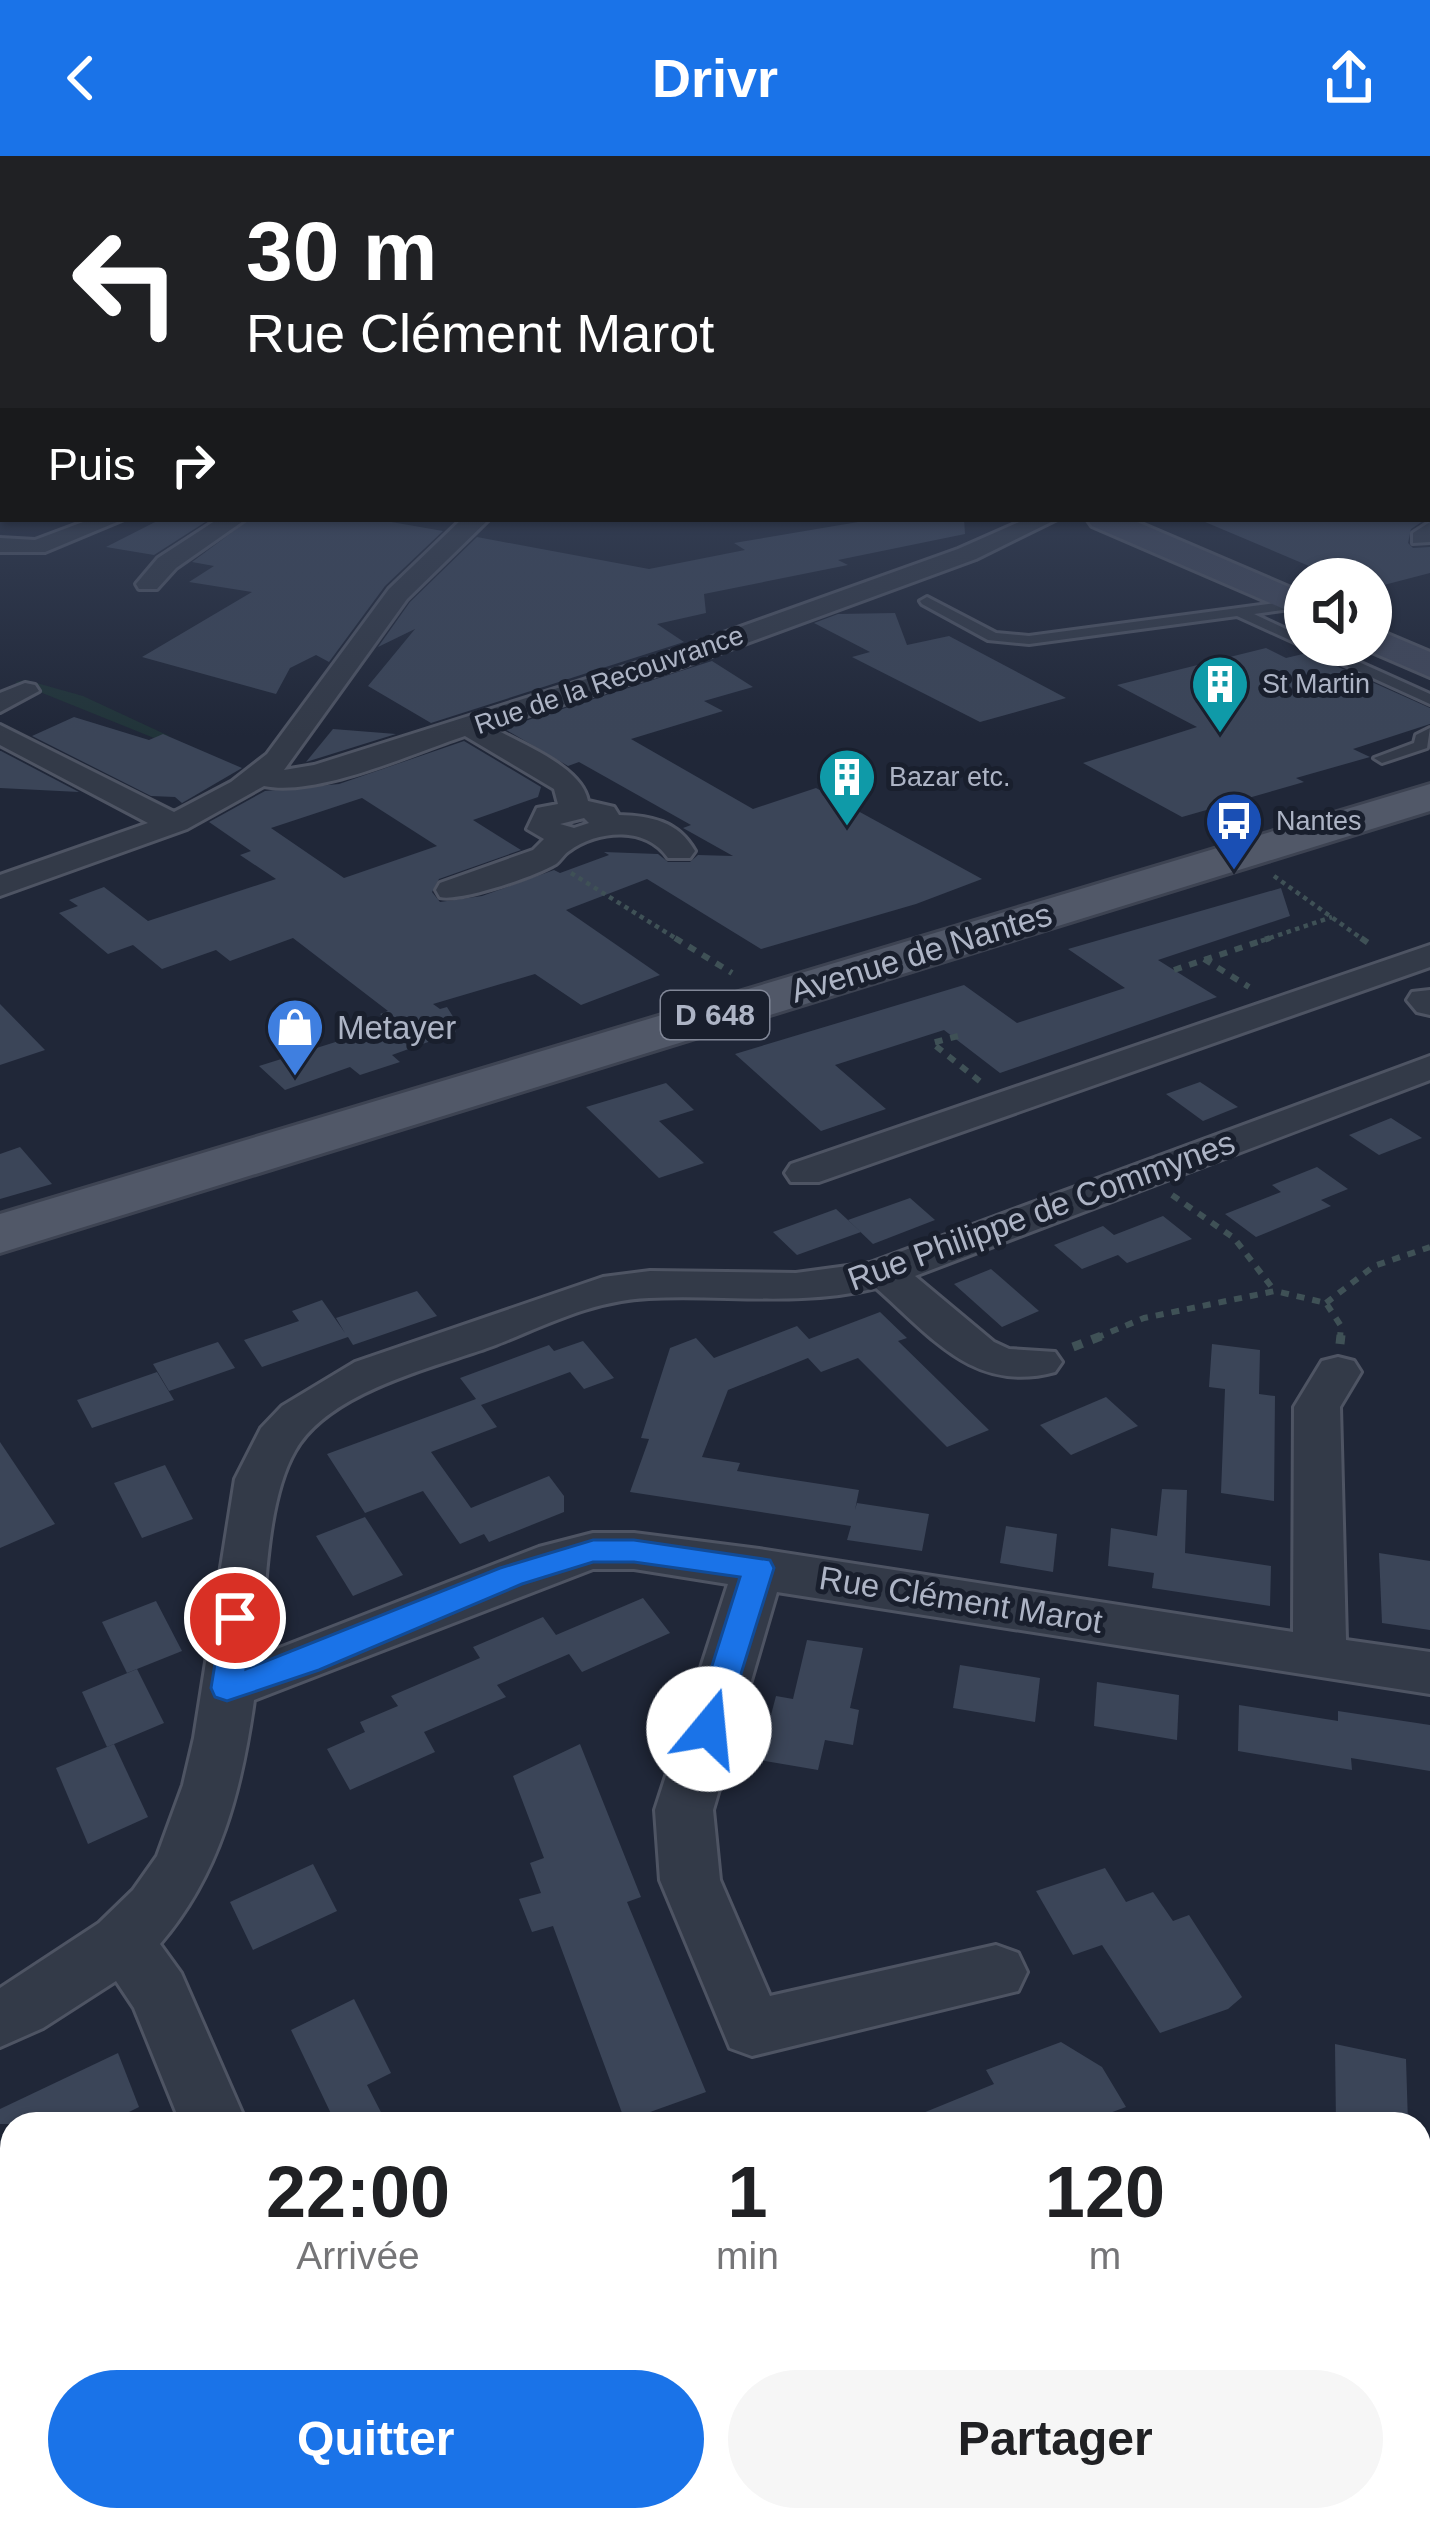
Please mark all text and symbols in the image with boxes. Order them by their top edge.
icon: back [48,45,114,111]
icon: share [1316,45,1382,111]
text: Drivr [652,48,778,108]
icon: left [48,204,204,360]
text: 30 m [246,204,437,298]
text: Rue Clément Marot [246,303,714,363]
icon: right [160,432,226,498]
text: Puis [48,439,136,490]
map controls [1284,558,1392,666]
button: sound [1284,558,1392,666]
street label: Rue de la Recouvrance [471,620,747,740]
building icon: St Martin [1189,653,1251,735]
place label: St Martin [1262,669,1370,699]
building icon: Bazar etc. [816,746,878,828]
place label: Bazar etc. [889,762,1011,792]
bus stop icon: Nantes [1203,790,1265,872]
place label: Nantes [1276,806,1362,836]
street label: Avenue de Nantes [786,895,1056,1010]
road number: D 648 [661,991,769,1039]
shop icon: Metayer [264,996,326,1078]
place label: Metayer [337,1009,456,1046]
street label: Rue Philippe de Commynes [843,1123,1240,1298]
street label: Rue Clément Marot [817,1559,1105,1640]
pin [184,1567,286,1669]
icon: arrive [202,1585,268,1651]
position arrow [646,1666,772,1792]
text: 22:00 [266,2152,450,2232]
text: 1 [727,2152,768,2232]
text: 120 [1045,2152,1165,2232]
text: Arrivée [296,2234,420,2277]
text: min [716,2234,779,2277]
text: m [1089,2234,1121,2277]
button: Quitter [48,2370,704,2508]
button: Partager [728,2370,1383,2508]

